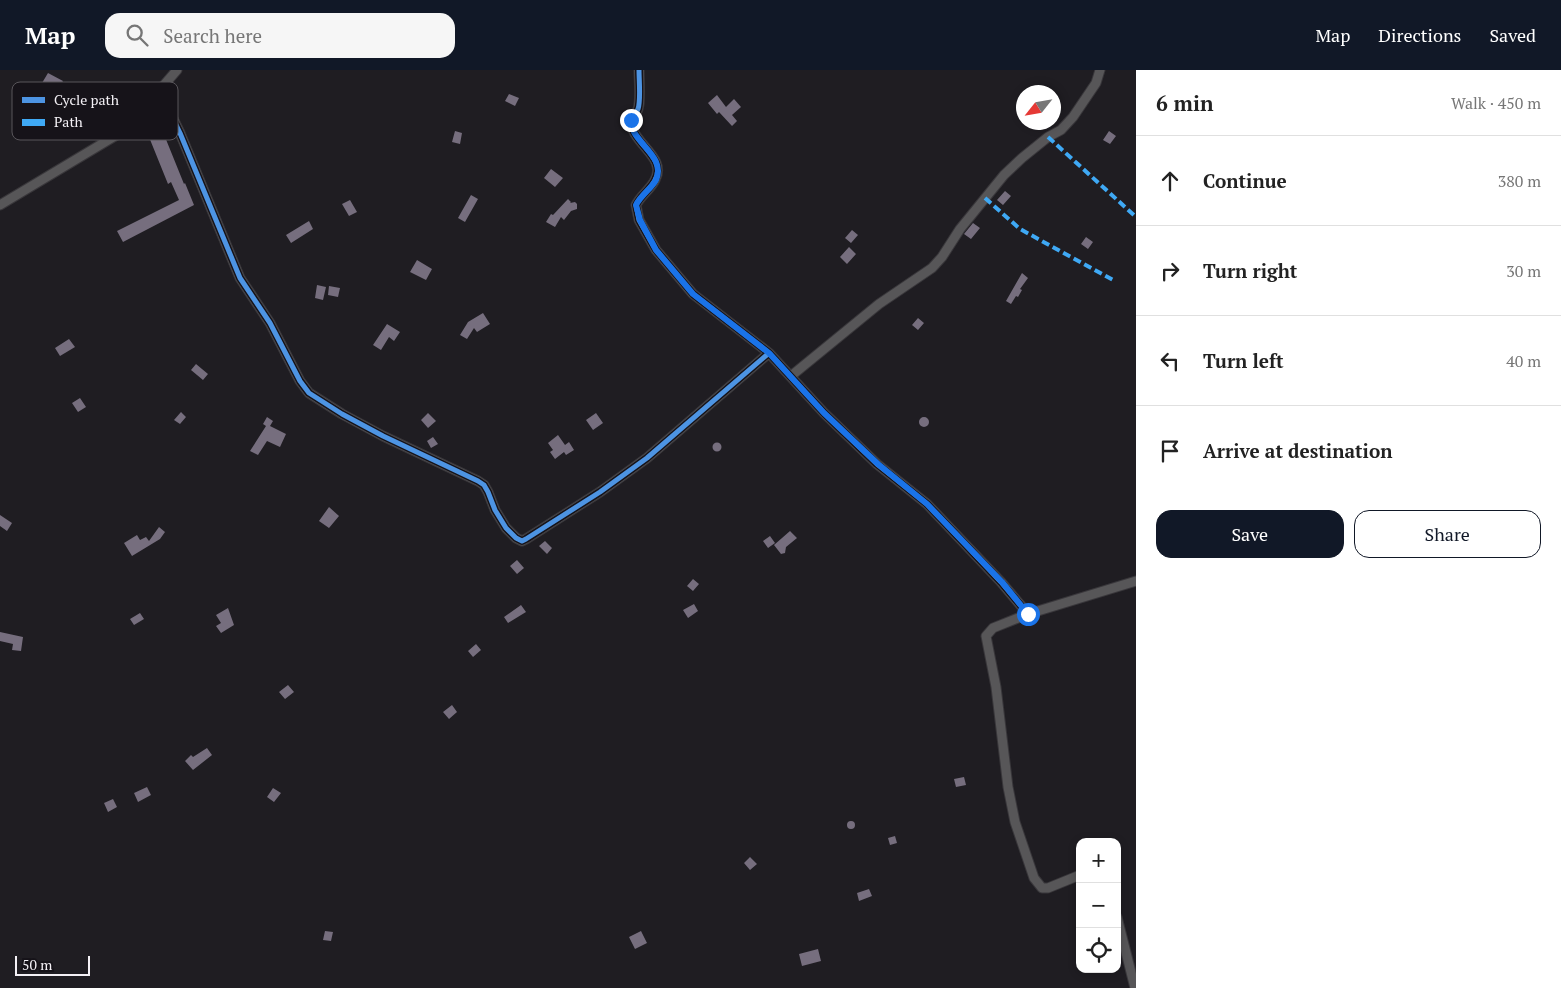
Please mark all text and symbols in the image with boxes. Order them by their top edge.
search box [105,13,455,58]
text: Map [25,19,75,51]
icon: search [123,21,151,49]
text: Search here [163,23,262,48]
text: Map [1315,23,1350,47]
text: Directions [1378,23,1461,47]
text: Saved [1489,23,1536,47]
legend [12,82,178,140]
north arrow [1016,85,1061,130]
text: 6 min [1156,89,1213,117]
text: Cycle path [54,90,119,109]
text: Walk · 450 m [1451,92,1541,114]
route end [620,109,643,132]
text: Path [54,112,83,131]
icon: ahead [1156,167,1184,195]
text: Continue [1203,168,1287,193]
text: 380 m [1498,170,1541,192]
icon: right [1156,257,1184,285]
text: Turn right [1203,258,1297,283]
text: 30 m [1506,260,1541,282]
icon: left [1156,347,1184,375]
text: Turn left [1203,348,1284,373]
text: 40 m [1506,350,1541,372]
icon: arrive [1156,437,1184,465]
text: Arrive at destination [1203,438,1392,463]
button: Save [1156,510,1344,558]
button: Share [1354,510,1541,558]
route start [1017,603,1040,626]
map controls [1076,838,1121,973]
button: + [1076,838,1121,883]
button: − [1076,883,1121,928]
button: locate [1076,928,1121,973]
scale bar [15,953,90,976]
text: 50 m [22,955,52,974]

